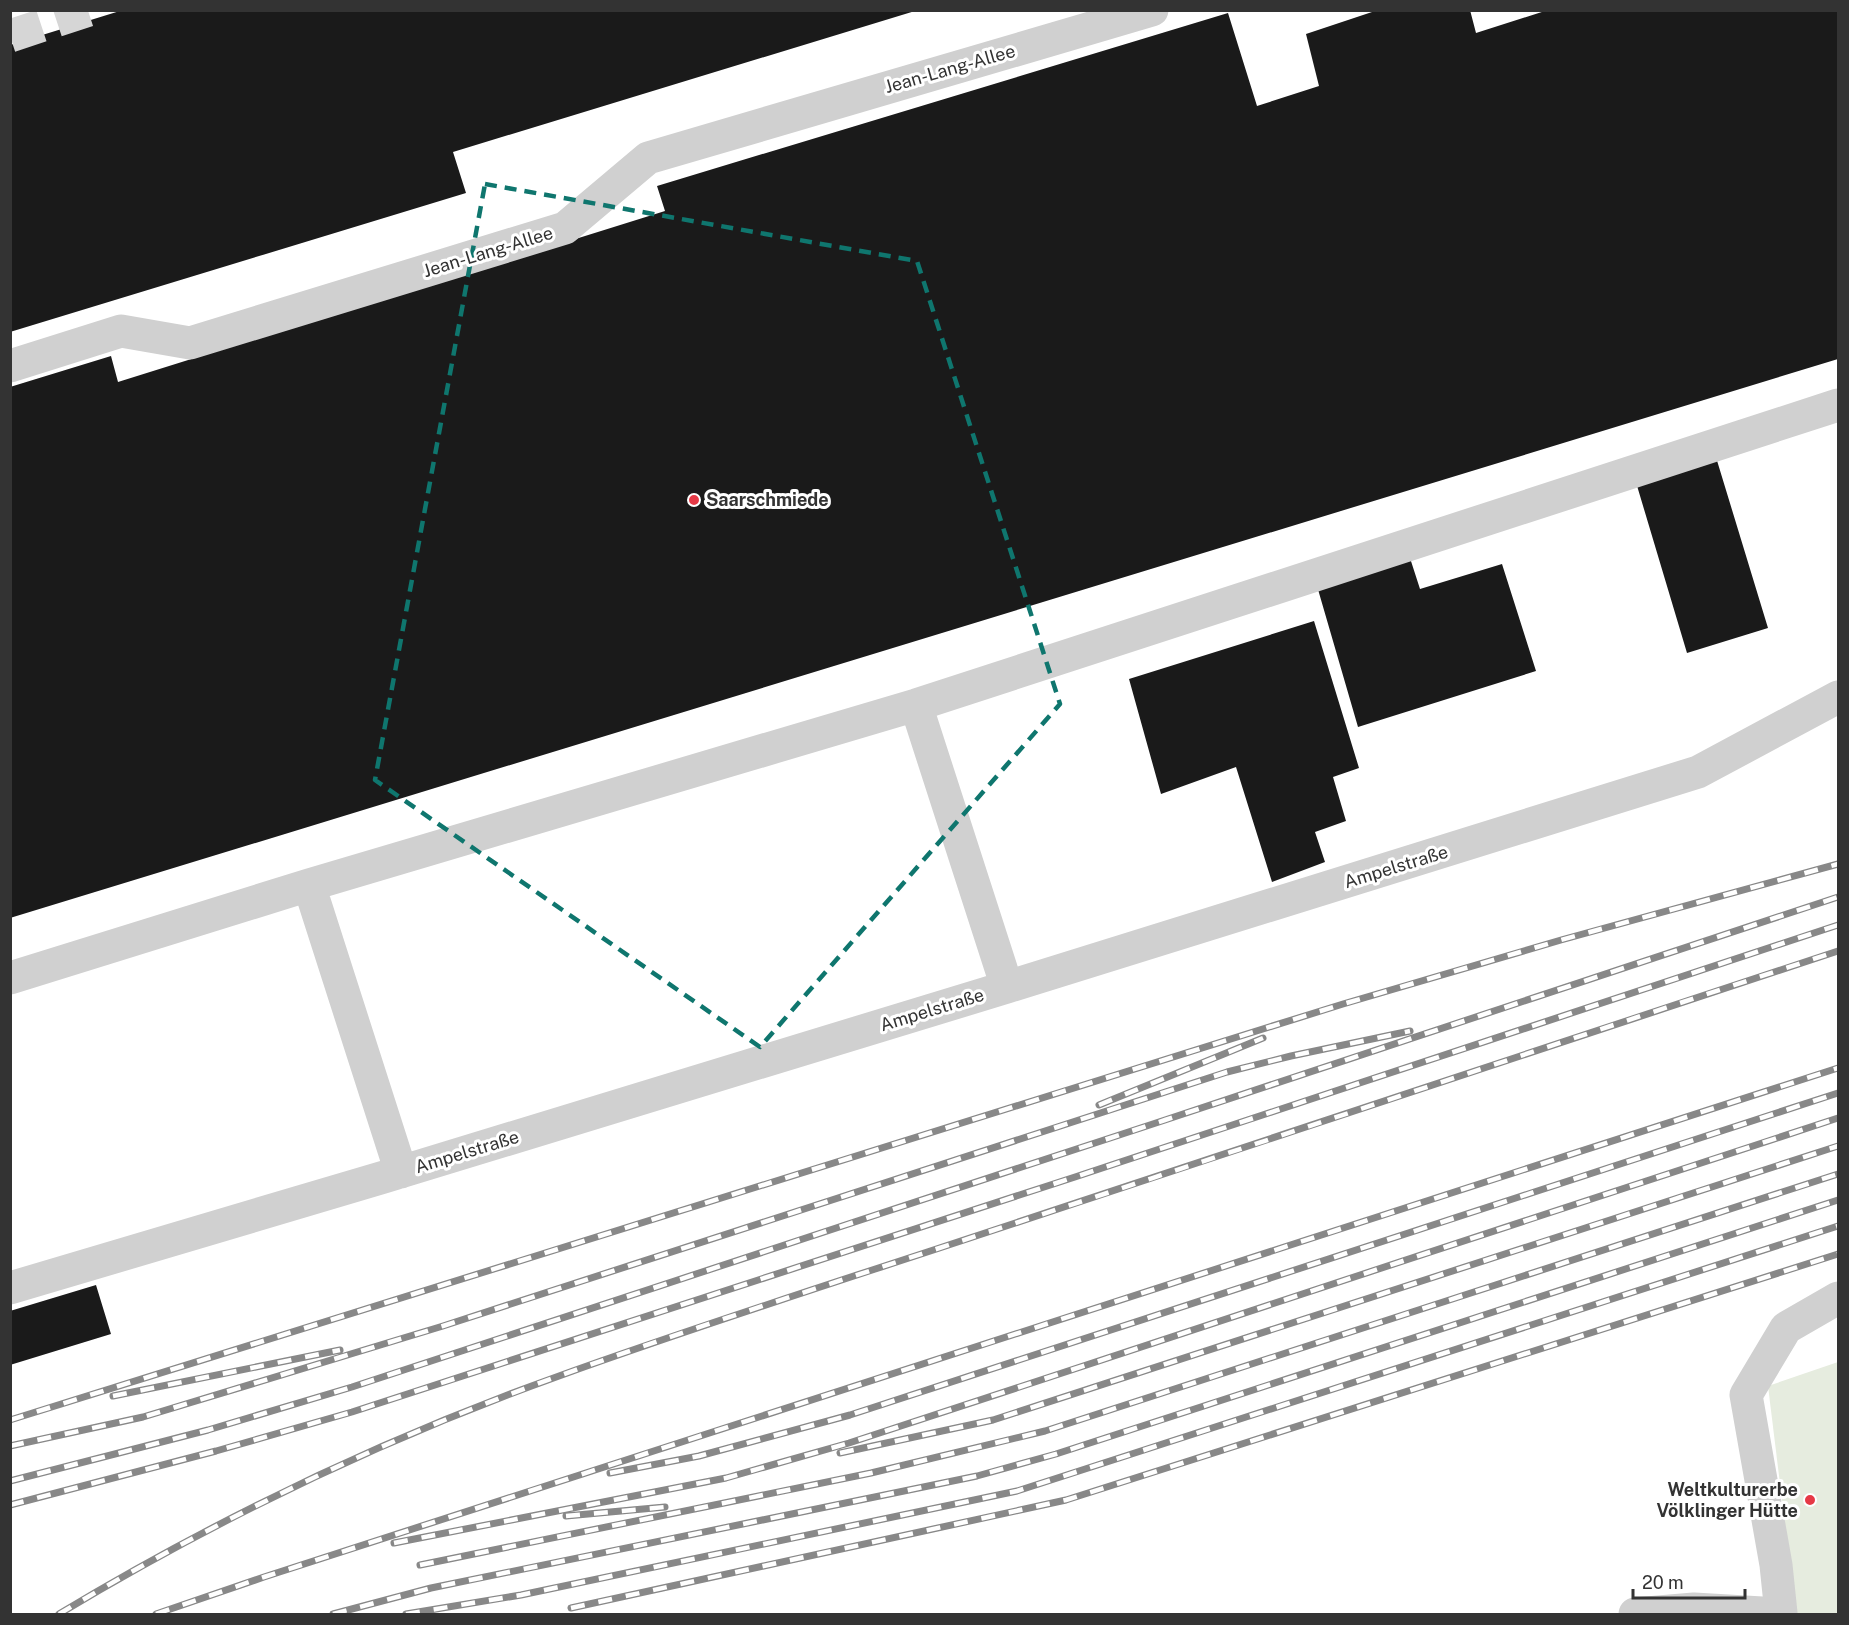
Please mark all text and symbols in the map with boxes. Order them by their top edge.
street label: Jean-Lang-Allee [882,40,1018,97]
street label: Jean-Lang-Allee [420,222,555,281]
place label: Saarschmiede [706,489,829,510]
marker: Saarschmiede [687,493,701,507]
street label: Ampelstraße [1341,841,1450,892]
street label: Ampelstraße [877,984,986,1035]
street label: Ampelstraße [412,1126,521,1177]
place label: Weltkulturerbe Völklinger Hütte [1656,1479,1798,1521]
marker: Weltkulturerbe Völklinger Hütte [1803,1493,1817,1507]
scale bar [1633,1562,1746,1600]
text: 20 m [1642,1572,1684,1593]

